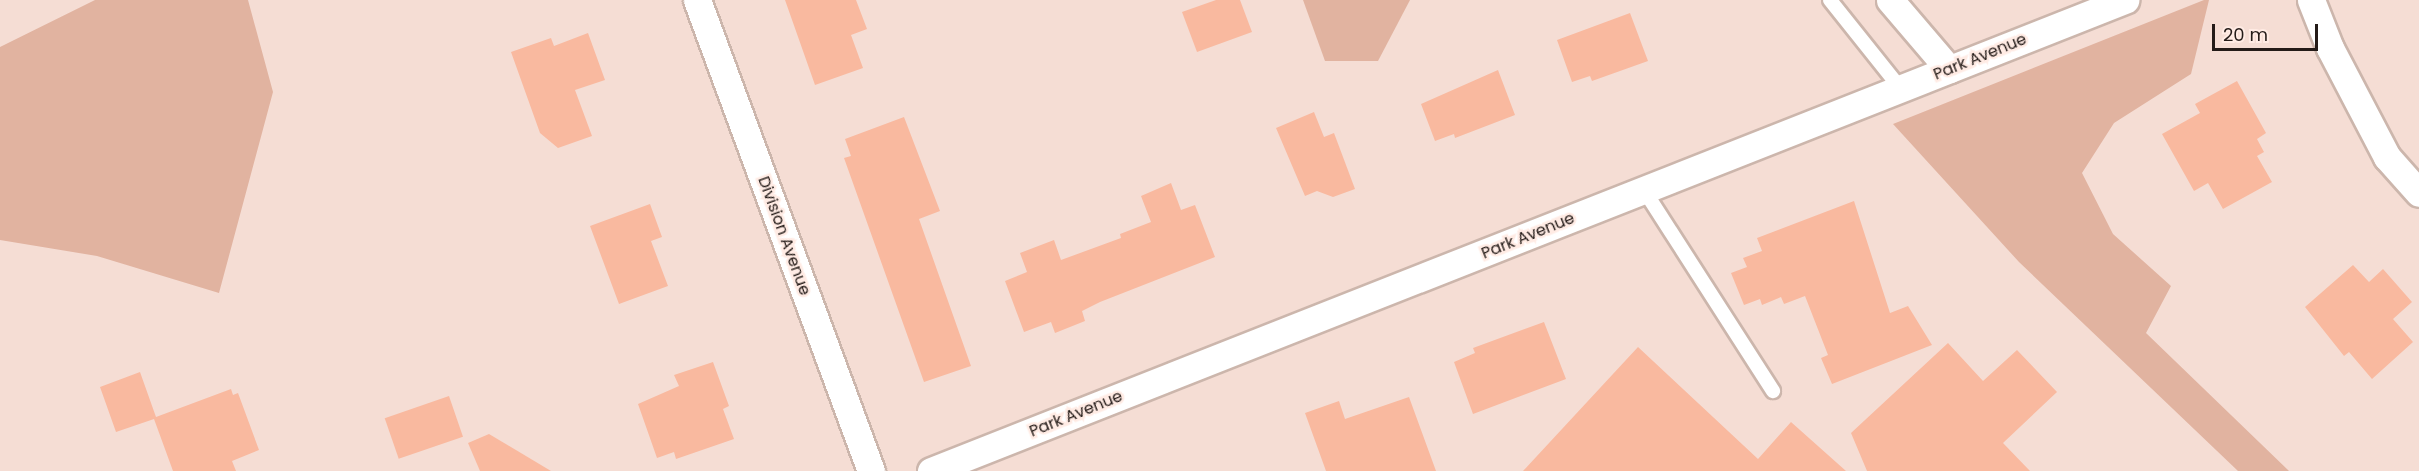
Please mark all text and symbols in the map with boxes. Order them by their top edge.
scale bar [2215,12,2322,50]
text: 20 m [2223,22,2268,47]
street label: Park Avenue [1931,30,2029,84]
street label: Division Avenue [754,174,814,298]
street label: Park Avenue [1479,209,1577,263]
street label: Park Avenue [1027,387,1125,441]

